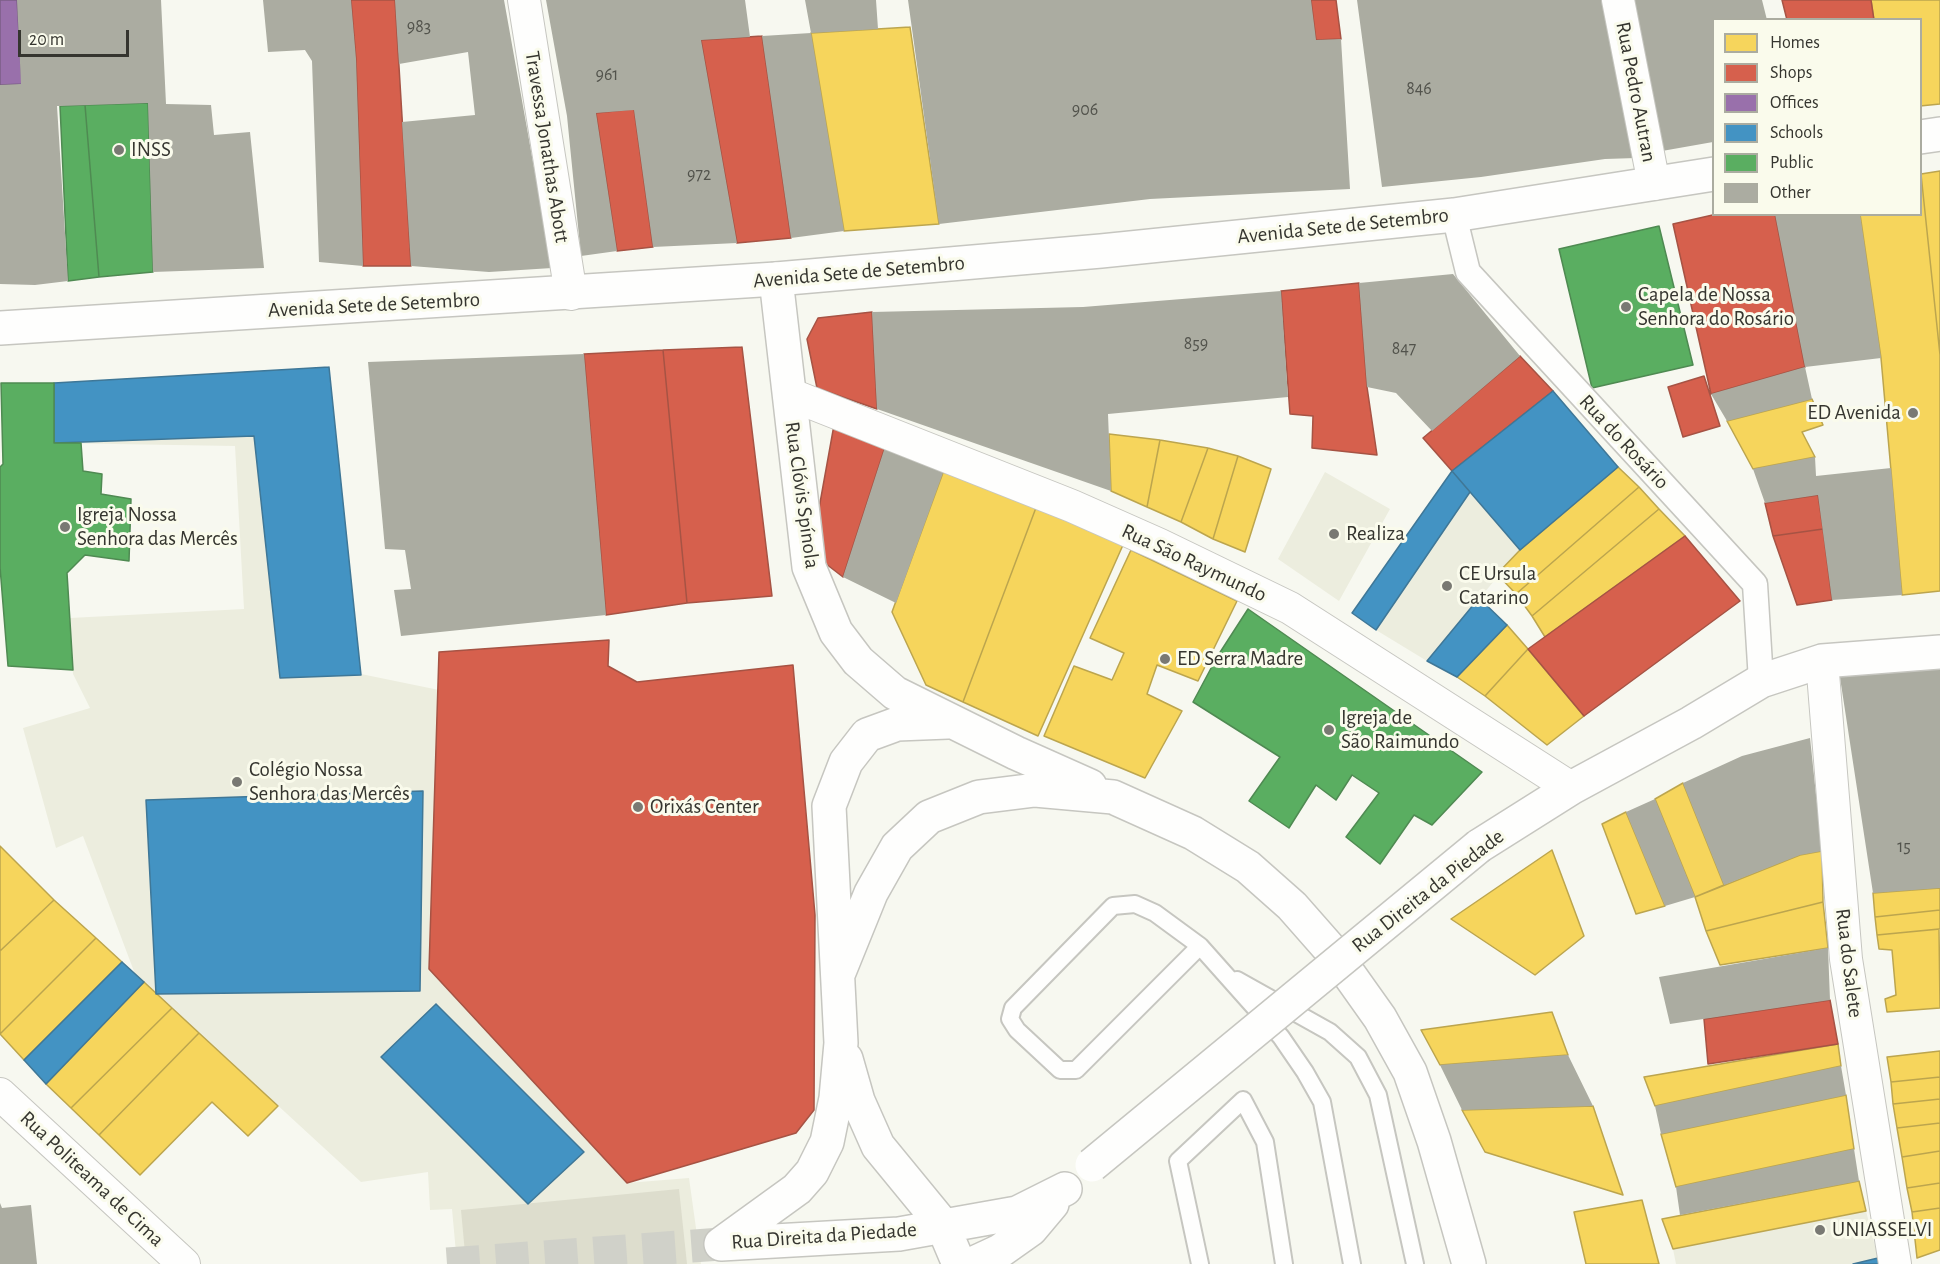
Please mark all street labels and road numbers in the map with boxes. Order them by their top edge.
street label: Rua Pedro Autran [1610,20,1662,164]
street label: Travessa Jonathas Abott [519,49,575,245]
street label: Avenida Sete de Setembro [1236,202,1450,250]
street label: Avenida Sete de Setembro [752,250,966,294]
street label: Avenida Sete de Setembro [267,287,481,323]
street label: Rua do Rosário [1574,389,1674,495]
street label: Rua Clóvis Spínola [779,420,825,570]
street label: Rua São Raymundo [1118,518,1270,608]
street label: Rua Direita da Piedade [1347,824,1509,958]
street label: Rua do Salete [1830,907,1868,1019]
street label: Rua Politeama de Cima [15,1106,169,1252]
street label: Rua Direita da Piedade [730,1217,918,1255]

